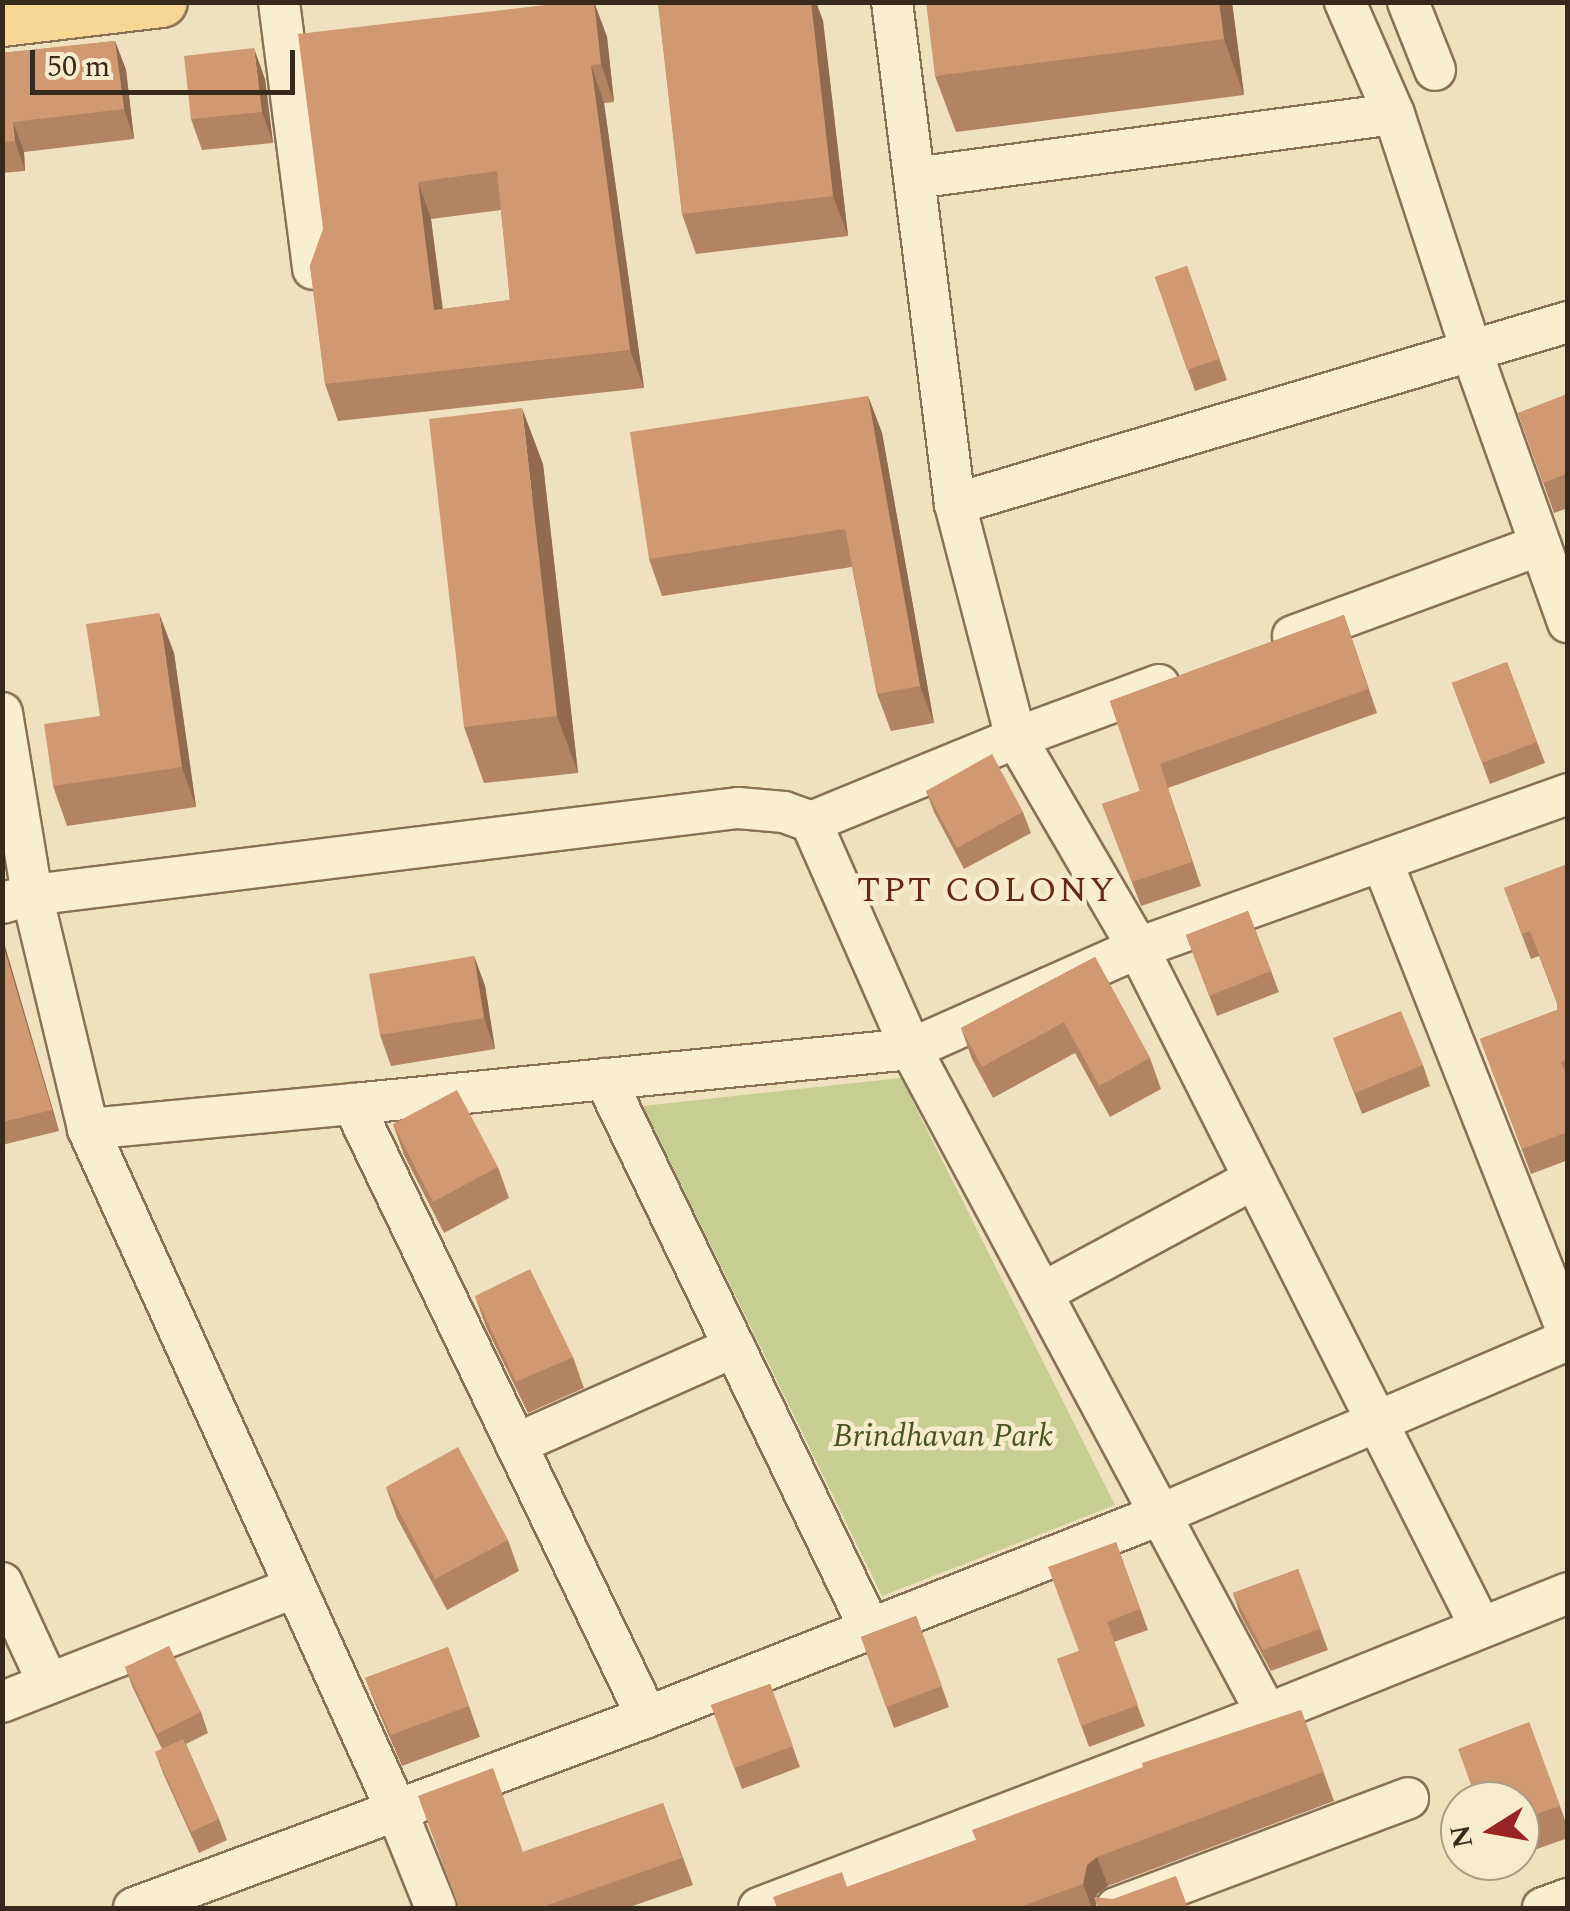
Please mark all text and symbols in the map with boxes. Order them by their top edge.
scale bar [35,30,300,92]
text: 50 m [47,44,110,90]
district label: TPT COLONY [857,870,1117,912]
park label: Brindhavan Park [833,1418,1053,1456]
north arrow [1440,1781,1540,1881]
text: N [1439,1821,1485,1852]

